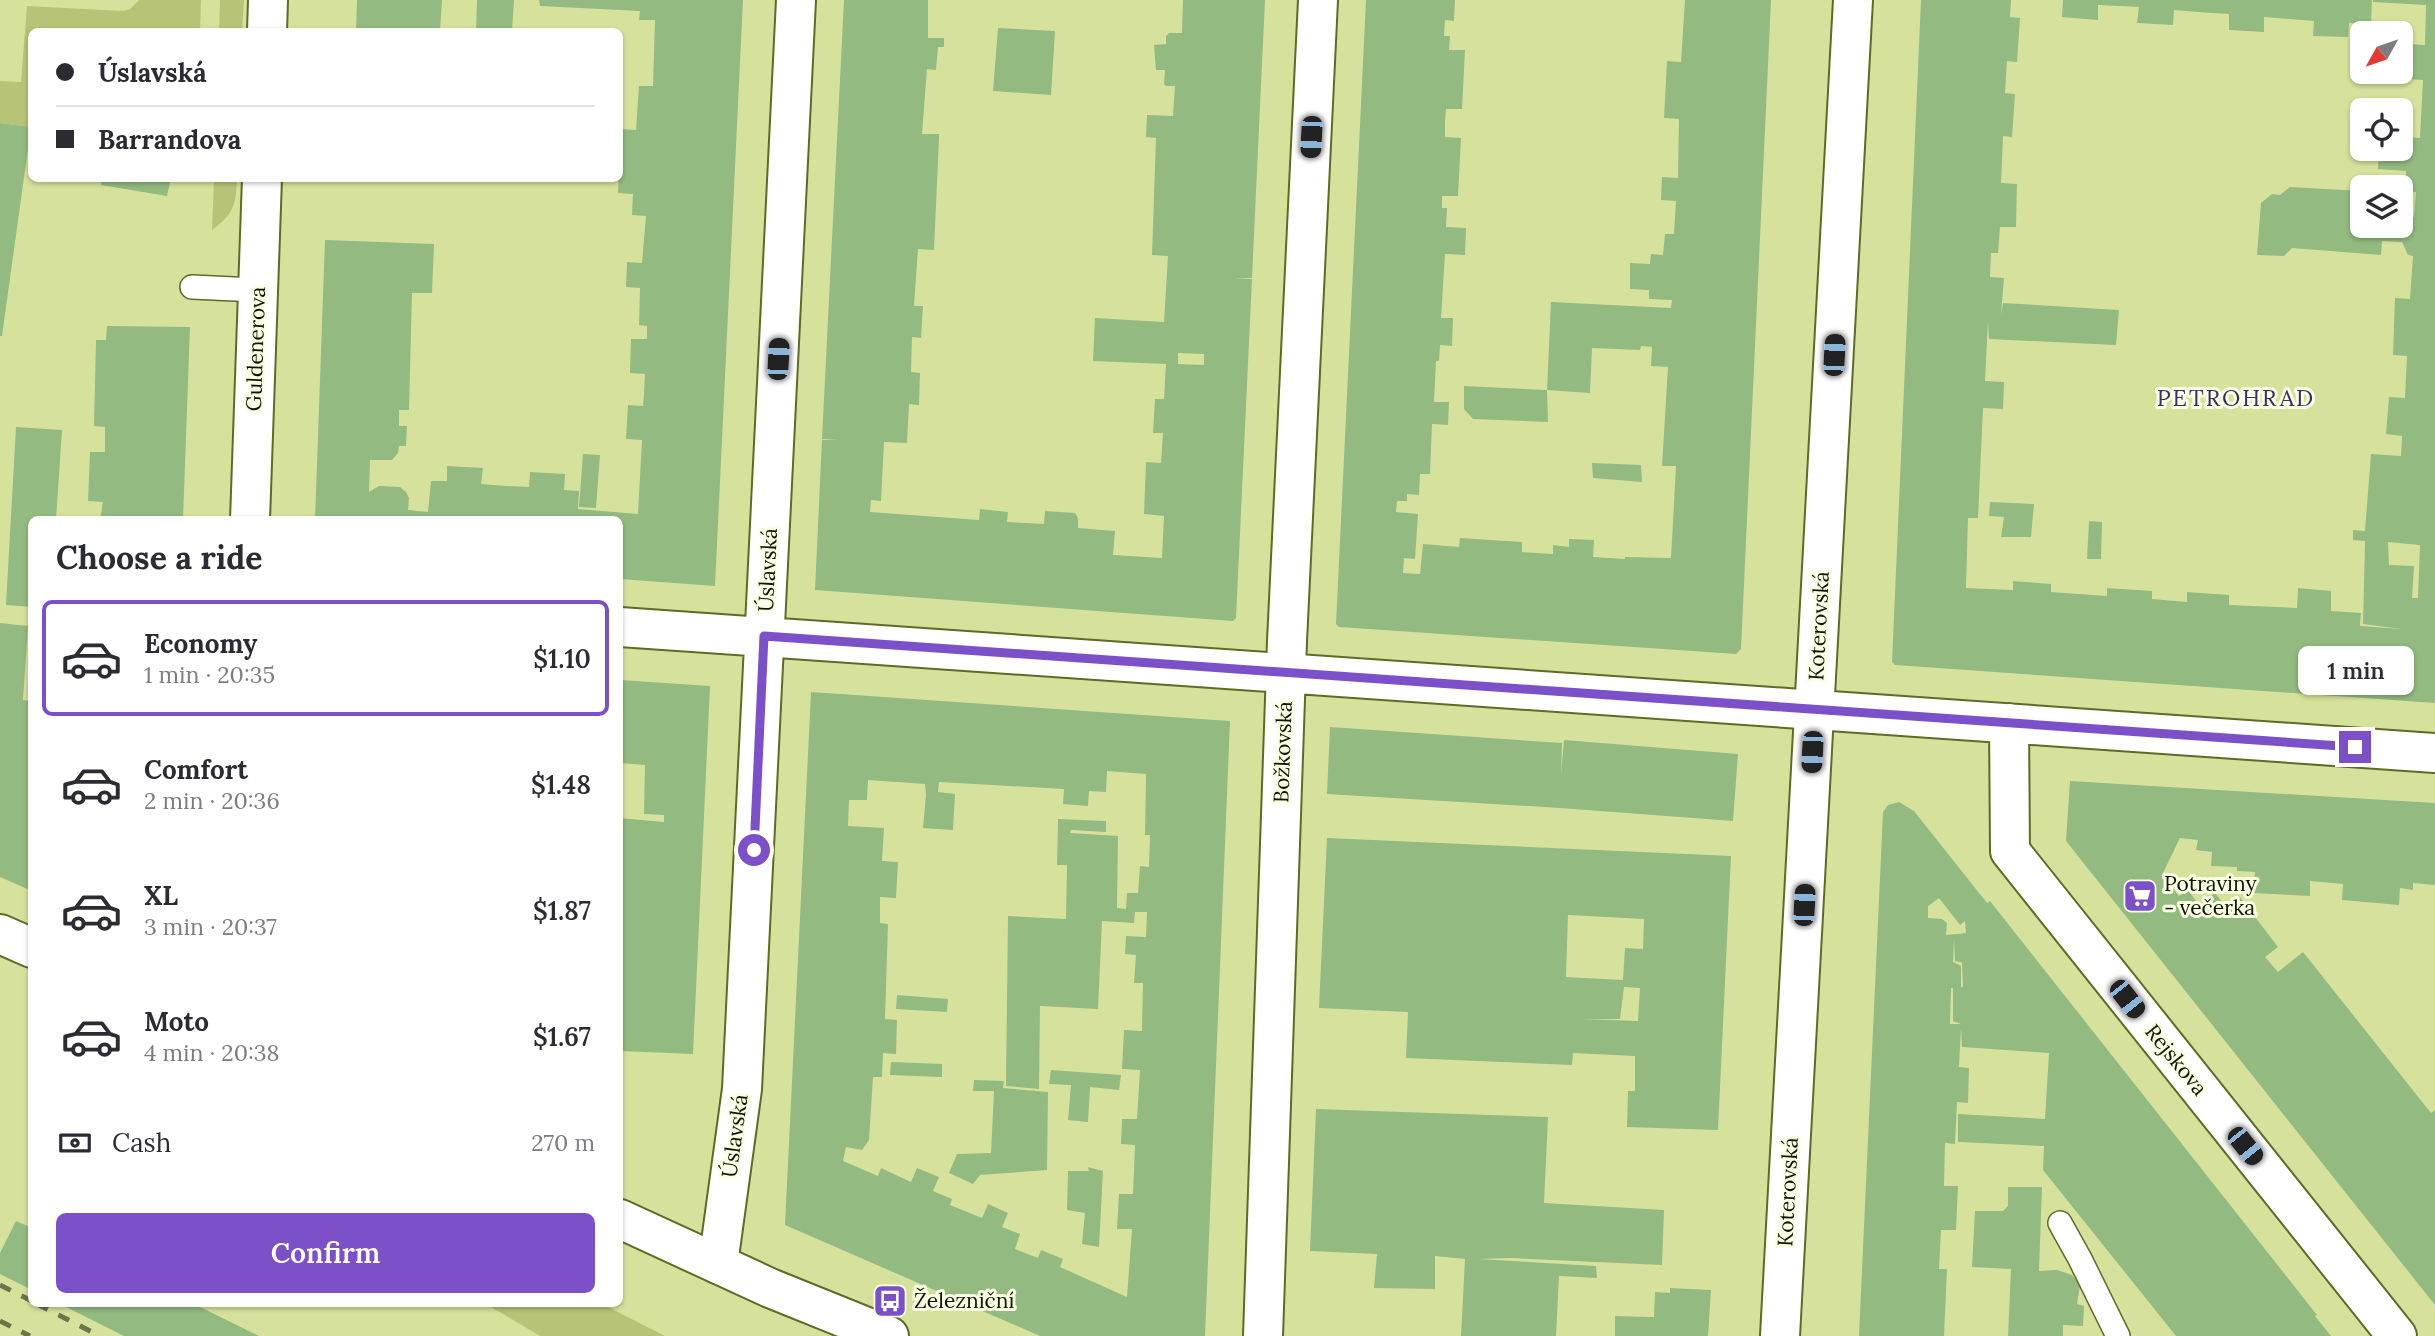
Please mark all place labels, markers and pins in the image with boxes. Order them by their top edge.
place label: Potraviny - večerka [2164,870,2257,921]
supermarket icon: Potraviny - večerka [2121,877,2159,915]
bus stop icon: Železniční [871,1282,909,1320]
place label: Železniční [914,1287,1014,1314]

